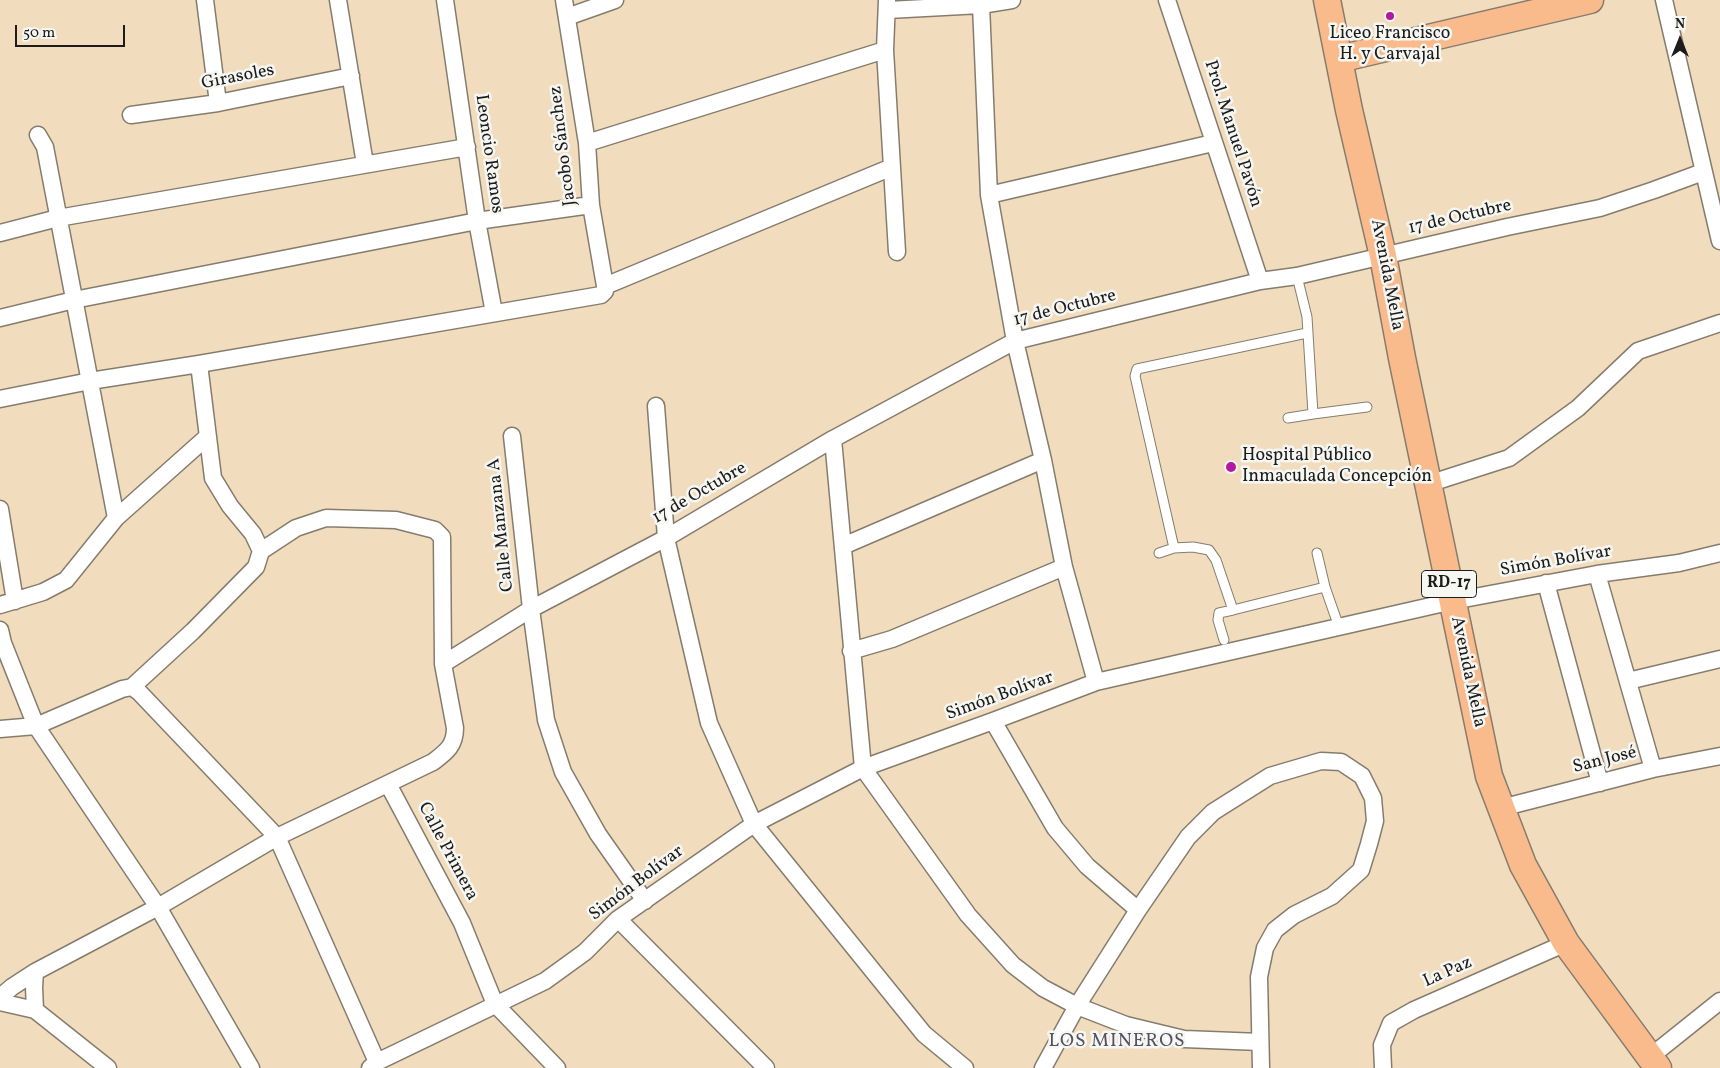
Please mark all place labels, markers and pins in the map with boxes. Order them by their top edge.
marker: Liceo Francisco H. y Carvajal [1384,10,1396,22]
place label: Liceo Francisco H. y Carvajal [1330,24,1450,66]
place label: Hospital Público Inmaculada Concepción [1242,446,1432,488]
marker: Hospital Público Inmaculada Concepción [1224,460,1238,474]

